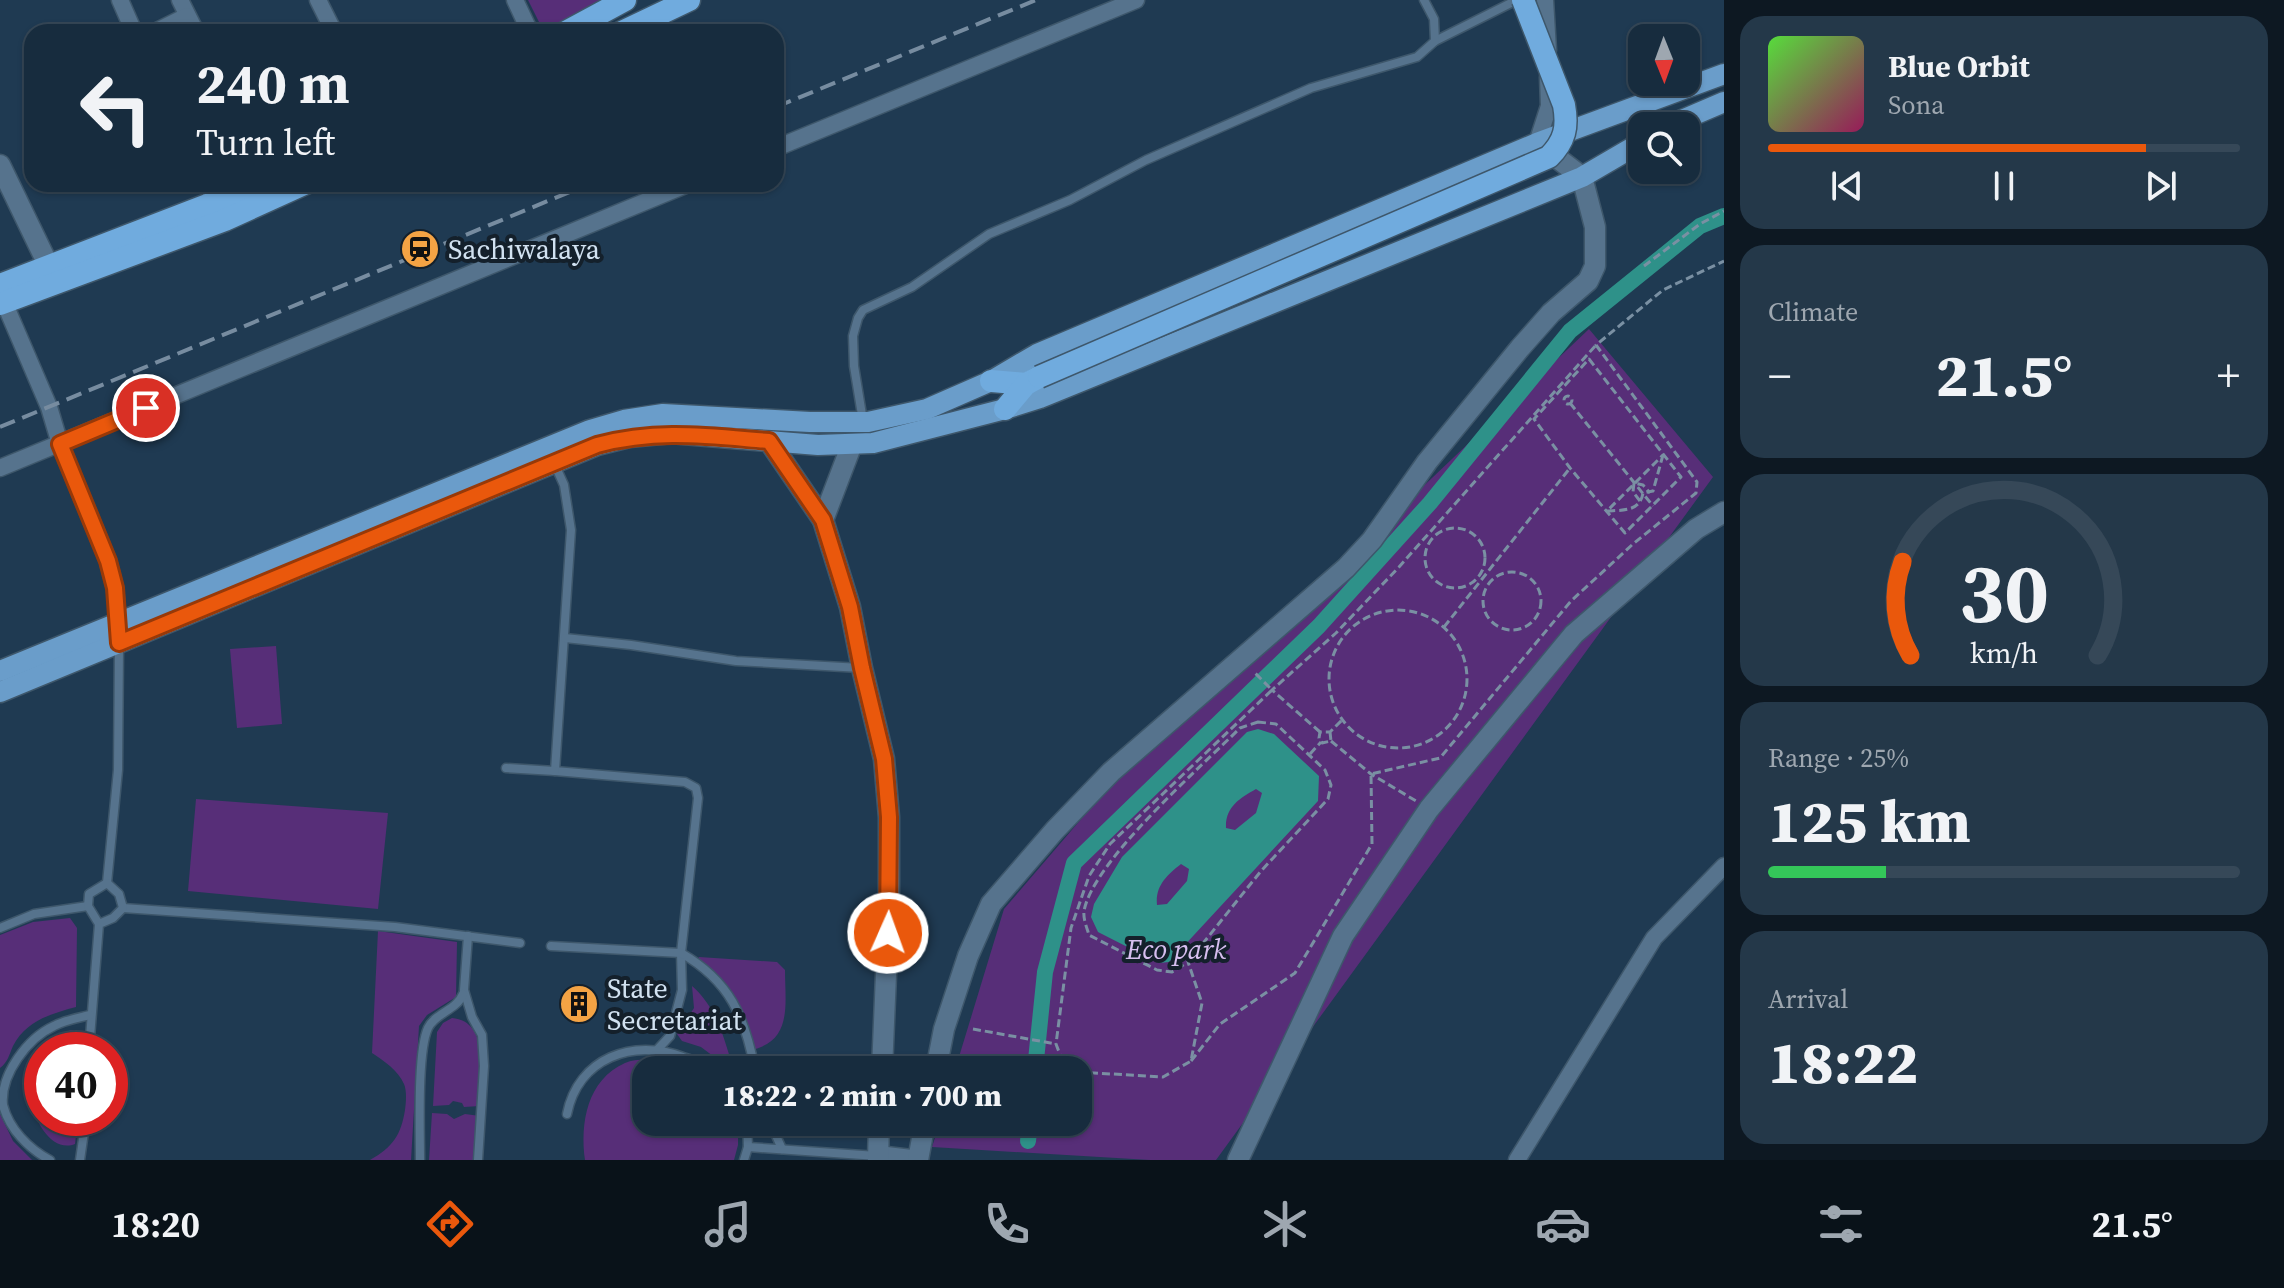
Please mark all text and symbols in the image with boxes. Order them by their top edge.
north arrow [1628,24,1700,96]
map controls [1628,24,1700,184]
text: 240 m [196,45,350,122]
text: Blue Orbit [1888,46,2030,87]
icon: left [64,56,168,160]
text: Sona [1888,87,1945,123]
button: search [1628,112,1700,184]
text: Turn left [196,118,335,167]
icon: previous [1825,164,1869,208]
icon: pause [1982,164,2026,208]
icon: next [2139,164,2183,208]
station icon: Sachiwalaya [399,228,441,270]
place label: Sachiwalaya [448,230,601,268]
text: Climate [1768,294,1858,330]
text: 21.5° [1936,334,2072,416]
text: − [1768,345,1791,406]
text: + [2217,345,2240,406]
pin [112,374,180,442]
icon: arrive [124,386,168,430]
text: 30 [1959,536,2049,650]
text: km/h [1970,633,2038,673]
text: Range · 25% [1768,740,1909,776]
text: 125 km [1768,780,1971,862]
position arrow [846,891,930,975]
park label: Eco park [1125,930,1227,968]
place label: State Secretariat [607,969,743,1039]
text: Arrival [1768,981,1848,1017]
building icon: State Secretariat [558,983,600,1025]
text: 18:22 [1768,1021,1918,1103]
speed limit sign: 40 [24,1032,128,1136]
text: 18:22 · 2 min · 700 m [722,1075,1002,1116]
icon: directions [422,1196,478,1252]
icon: music [700,1196,756,1252]
icon: phone [979,1196,1035,1252]
icon: climate [1257,1196,1313,1252]
icon: car [1535,1196,1591,1252]
icon: filters [1813,1196,1869,1252]
text: 18:20 [111,1200,200,1249]
text: 21.5° [2092,1200,2173,1249]

